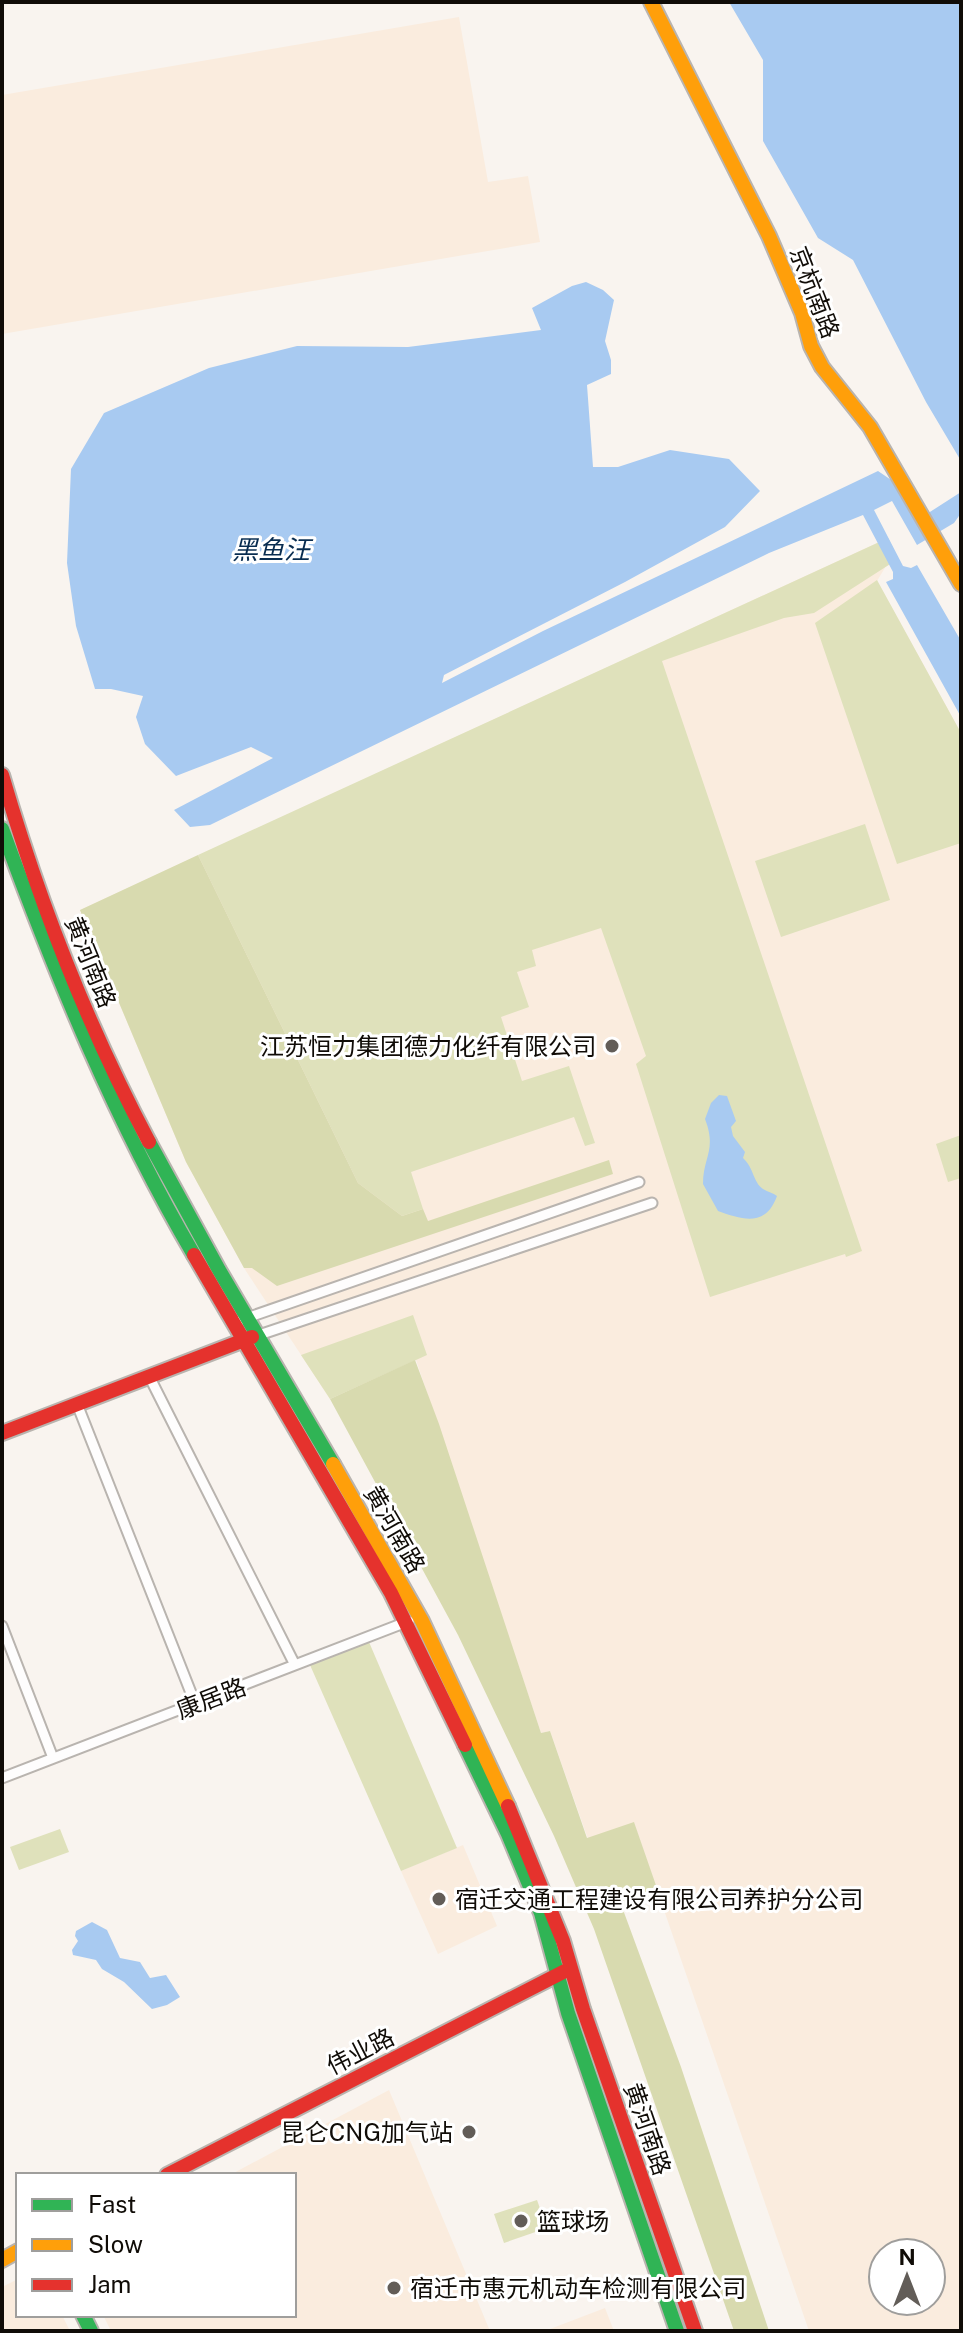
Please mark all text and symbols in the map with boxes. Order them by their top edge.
street label: 京杭南路 [785,242,845,342]
water label: 黑鱼汪 [232,534,314,565]
street label: 黄河南路 [60,912,122,1012]
place label: 江苏恒力集团德力化纤有限公司 [260,1032,596,1060]
marker: 江苏恒力集团德力化纤有限公司 [603,1037,621,1055]
street label: 黄河南路 [359,1480,431,1578]
street label: 康居路 [172,1672,250,1724]
place label: 宿迁交通工程建设有限公司养护分公司 [455,1885,863,1913]
marker: 宿迁交通工程建设有限公司养护分公司 [430,1890,448,1908]
street label: 伟业路 [322,2022,398,2080]
street label: 黄河南路 [619,2079,677,2179]
place label: 昆仑CNG加气站 [281,2118,453,2146]
marker: 昆仑CNG加气站 [460,2123,478,2141]
legend [16,2173,296,2317]
text: Fast [88,2190,136,2218]
place label: 篮球场 [537,2207,609,2235]
marker: 篮球场 [512,2212,530,2230]
text: Slow [88,2230,143,2258]
north arrow [867,2237,947,2317]
text: N [898,2244,916,2270]
text: Jam [88,2270,131,2298]
place label: 宿迁市惠元机动车检测有限公司 [410,2274,746,2302]
marker: 宿迁市惠元机动车检测有限公司 [385,2279,403,2297]

